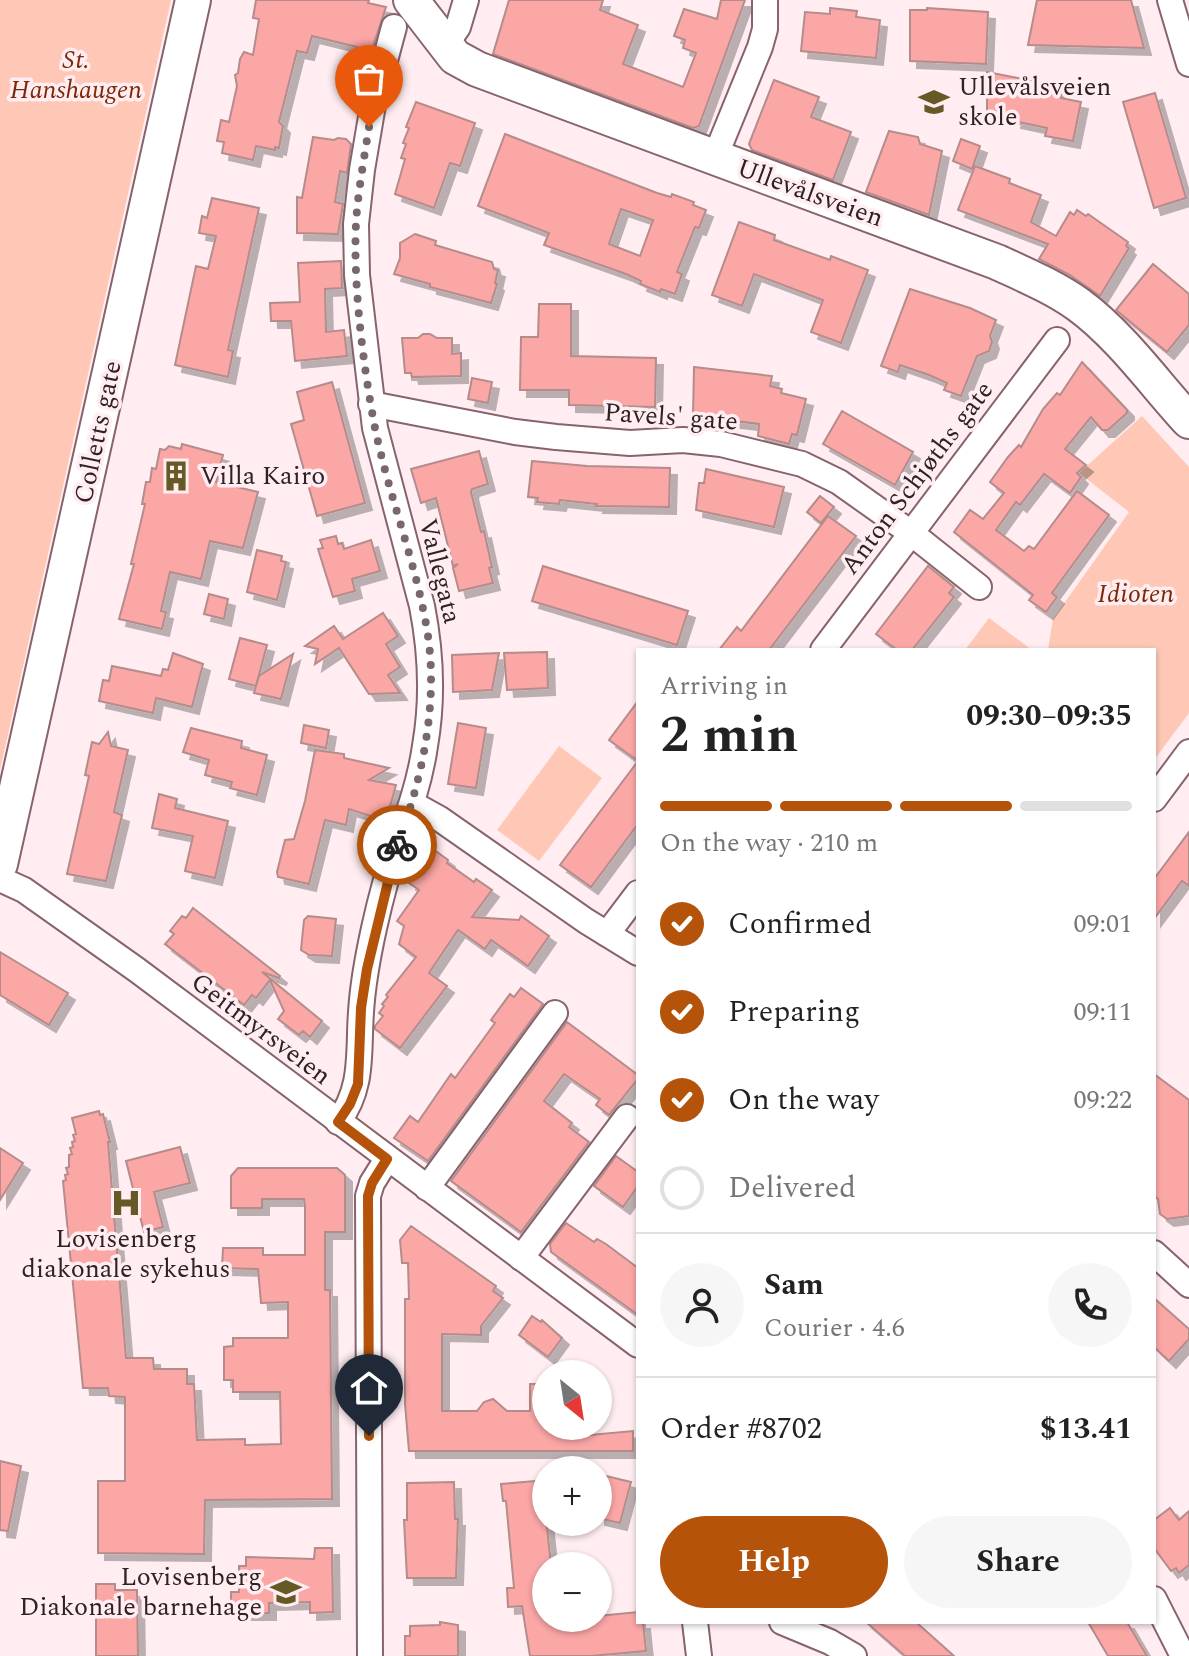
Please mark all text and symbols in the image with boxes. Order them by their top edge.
park label: St. Hanshaugen [10,40,142,110]
pin [335,45,403,127]
icon: bag [347,57,391,101]
place label: Ullevålsveien skole [958,67,1112,137]
school or university icon: Ullevålsveien skole [917,85,951,119]
street label: Ullevålsveien [731,148,889,238]
street label: Colletts gate [63,357,133,507]
street label: Anton Schjøths gate [831,373,1003,583]
street label: Pavels' gate [603,392,739,442]
place label: Villa Kairo [200,456,325,496]
building icon: Villa Kairo [159,459,193,493]
street label: Vallegata [408,514,472,628]
park label: Idioten [1098,574,1174,614]
text: Arriving in [660,666,788,706]
text: 09:30–09:35 [966,693,1132,739]
text: 2 min [660,696,798,775]
courier [357,805,437,885]
icon: bike [375,823,419,867]
text: On the way · 210 m [660,823,878,863]
text: Confirmed [728,901,872,947]
icon: check [660,902,704,946]
text: 09:01 [1073,904,1132,944]
street label: Geitmyrsveien [182,963,340,1095]
text: Preparing [728,989,860,1035]
icon: check [660,990,704,1034]
text: 09:11 [1073,992,1132,1032]
text: On the way [728,1077,879,1123]
icon: check [660,1078,704,1122]
text: 09:22 [1073,1080,1132,1120]
text: Delivered [728,1165,856,1211]
hospital icon: Lovisenberg diakonale sykehus [109,1186,143,1220]
place label: Lovisenberg diakonale sykehus [22,1219,230,1289]
text: Sam [764,1262,824,1308]
button: person [660,1263,744,1347]
button: phone [1048,1263,1132,1347]
text: Courier · 4.6 [764,1308,905,1348]
pin [335,1354,403,1436]
north arrow [532,1360,612,1440]
map controls [532,1360,612,1632]
icon: home [347,1366,391,1410]
text: Order #8702 [660,1406,822,1452]
text: $13.41 [1040,1406,1132,1452]
button: + [532,1456,612,1536]
button: Help [660,1516,888,1608]
button: Share [904,1516,1132,1608]
button: − [532,1552,612,1632]
place label: Lovisenberg Diakonale barnehage [19,1557,262,1627]
school or university icon: Lovisenberg Diakonale barnehage [269,1575,303,1609]

